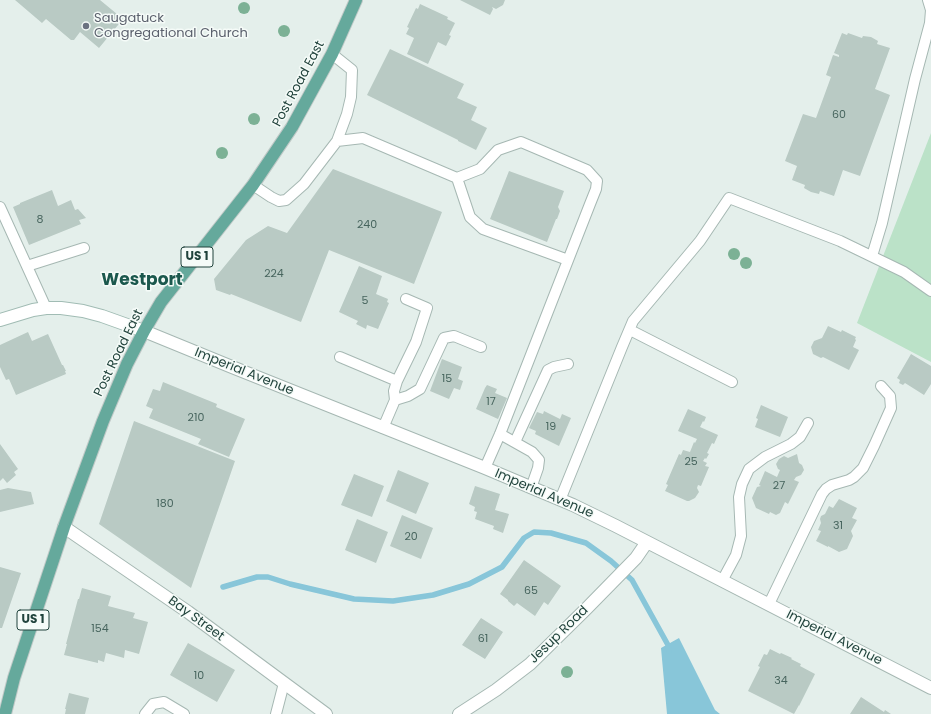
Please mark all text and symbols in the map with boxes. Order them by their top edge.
place label: Saugatuck Congregational Church [94,11,248,42]
marker: Saugatuck Congregational Church [81,21,91,31]
street label: Post Road East [270,38,328,130]
house number: 60 [832,108,846,122]
house number: 8 [37,213,43,227]
house number: 240 [357,218,377,232]
road number: US 1 [181,247,213,267]
house number: 224 [264,267,284,281]
district label: Westport [101,271,183,291]
house number: 5 [362,294,368,308]
street label: Post Road East [91,307,147,399]
street label: Imperial Avenue [192,345,296,399]
house number: 15 [442,372,452,386]
house number: 17 [486,395,496,409]
house number: 210 [188,411,204,425]
house number: 19 [546,420,556,434]
house number: 25 [684,455,698,469]
street label: Imperial Avenue [492,466,596,522]
house number: 27 [773,479,785,493]
house number: 180 [156,497,174,511]
house number: 31 [833,519,843,533]
house number: 20 [404,530,418,544]
house number: 65 [524,584,538,598]
street label: Bay Street [165,593,227,645]
street label: Jesup Road [526,603,592,667]
street label: Imperial Avenue [783,607,885,669]
road number: US 1 [17,610,49,630]
house number: 154 [91,622,109,636]
house number: 61 [478,632,488,646]
house number: 10 [194,669,204,683]
house number: 34 [774,674,788,688]

